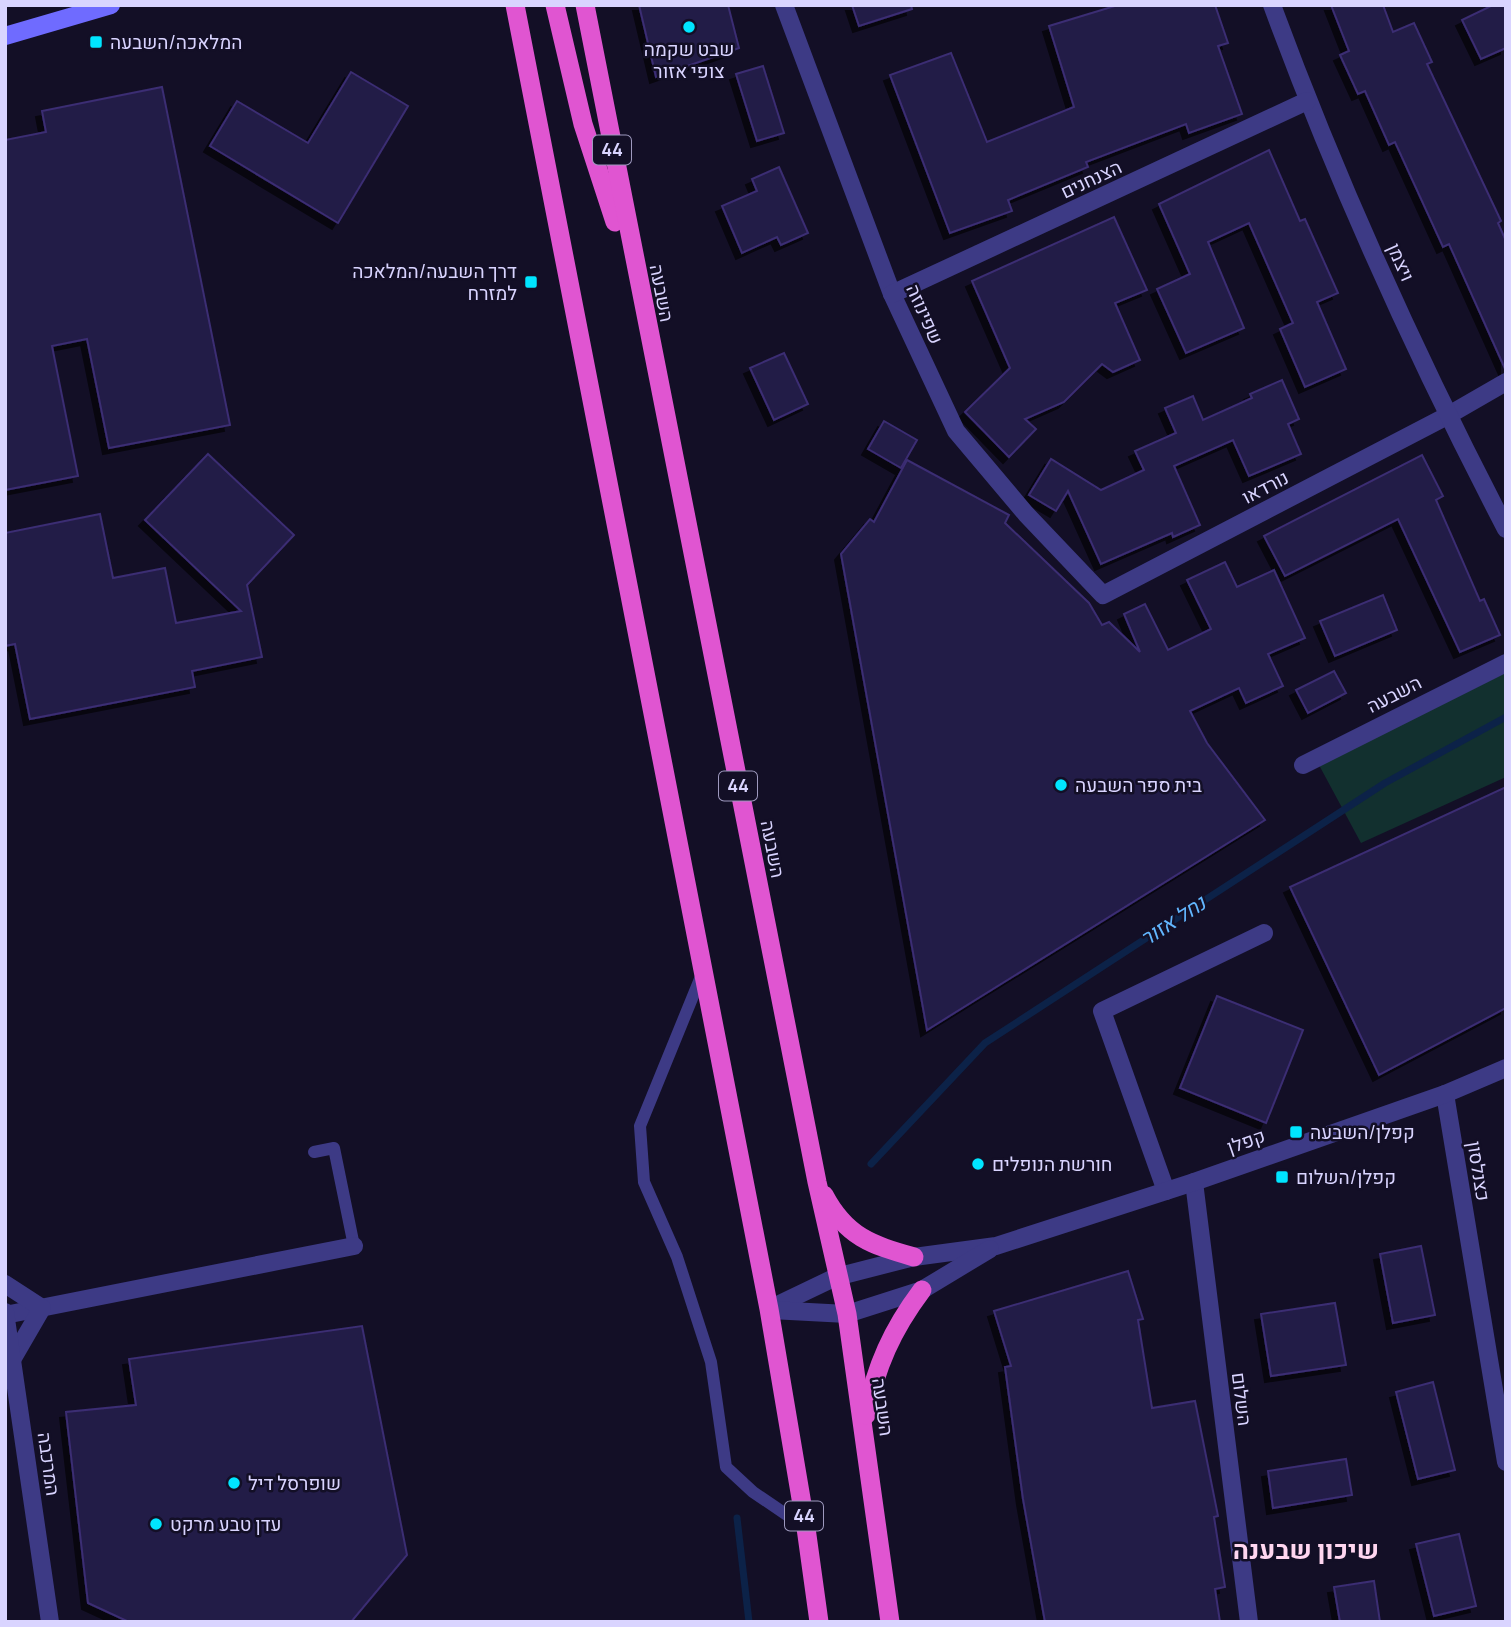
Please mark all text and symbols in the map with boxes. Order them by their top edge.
marker: שבט שקמה צופי אזור [681,19,697,35]
place label: המלאכה/השבעה [110,29,242,55]
marker: המלאכה/השבעה [88,34,104,50]
place label: שבט שקמה צופי אזור [644,36,734,84]
road number: 44 [593,135,631,164]
street label: הצנחנים [1056,154,1126,204]
street label: ויצמן [1381,239,1421,285]
place label: דרך השבעה/המלאכה למזרח [352,258,517,306]
street label: השבעה [644,262,680,324]
marker: דרך השבעה/המלאכה למזרח [523,274,539,290]
street label: שפינוזה [900,280,950,348]
street label: נורדאו [1237,464,1293,510]
street label: השבעה [1362,669,1426,719]
road number: 44 [719,772,757,800]
place label: בית ספר השבעה [1075,772,1202,798]
marker: בית ספר השבעה [1053,777,1069,793]
street label: השבעה [755,818,791,880]
water label: נחל אזור [1134,888,1212,952]
place label: קפלן/השבעה [1310,1119,1415,1145]
street label: קפלן [1223,1122,1269,1160]
marker: קפלן/השבעה [1288,1124,1304,1140]
street label: כצנלסון [1461,1139,1497,1203]
place label: חורשת הנופלים [992,1151,1112,1177]
marker: חורשת הנופלים [970,1156,986,1172]
place label: קפלן/השלום [1296,1164,1396,1190]
marker: קפלן/השלום [1274,1169,1290,1185]
street label: השלום [1226,1371,1258,1427]
street label: השבעה [866,1376,900,1438]
street label: המרכבה [32,1431,66,1497]
place label: שופרסל דיל [248,1470,341,1496]
marker: שופרסל דיל [226,1475,242,1491]
road number: 44 [785,1502,823,1531]
place label: עדן טבע מרקט [170,1511,282,1537]
marker: עדן טבע מרקט [148,1516,164,1532]
district label: שיכון שבענה [1233,1531,1379,1567]

